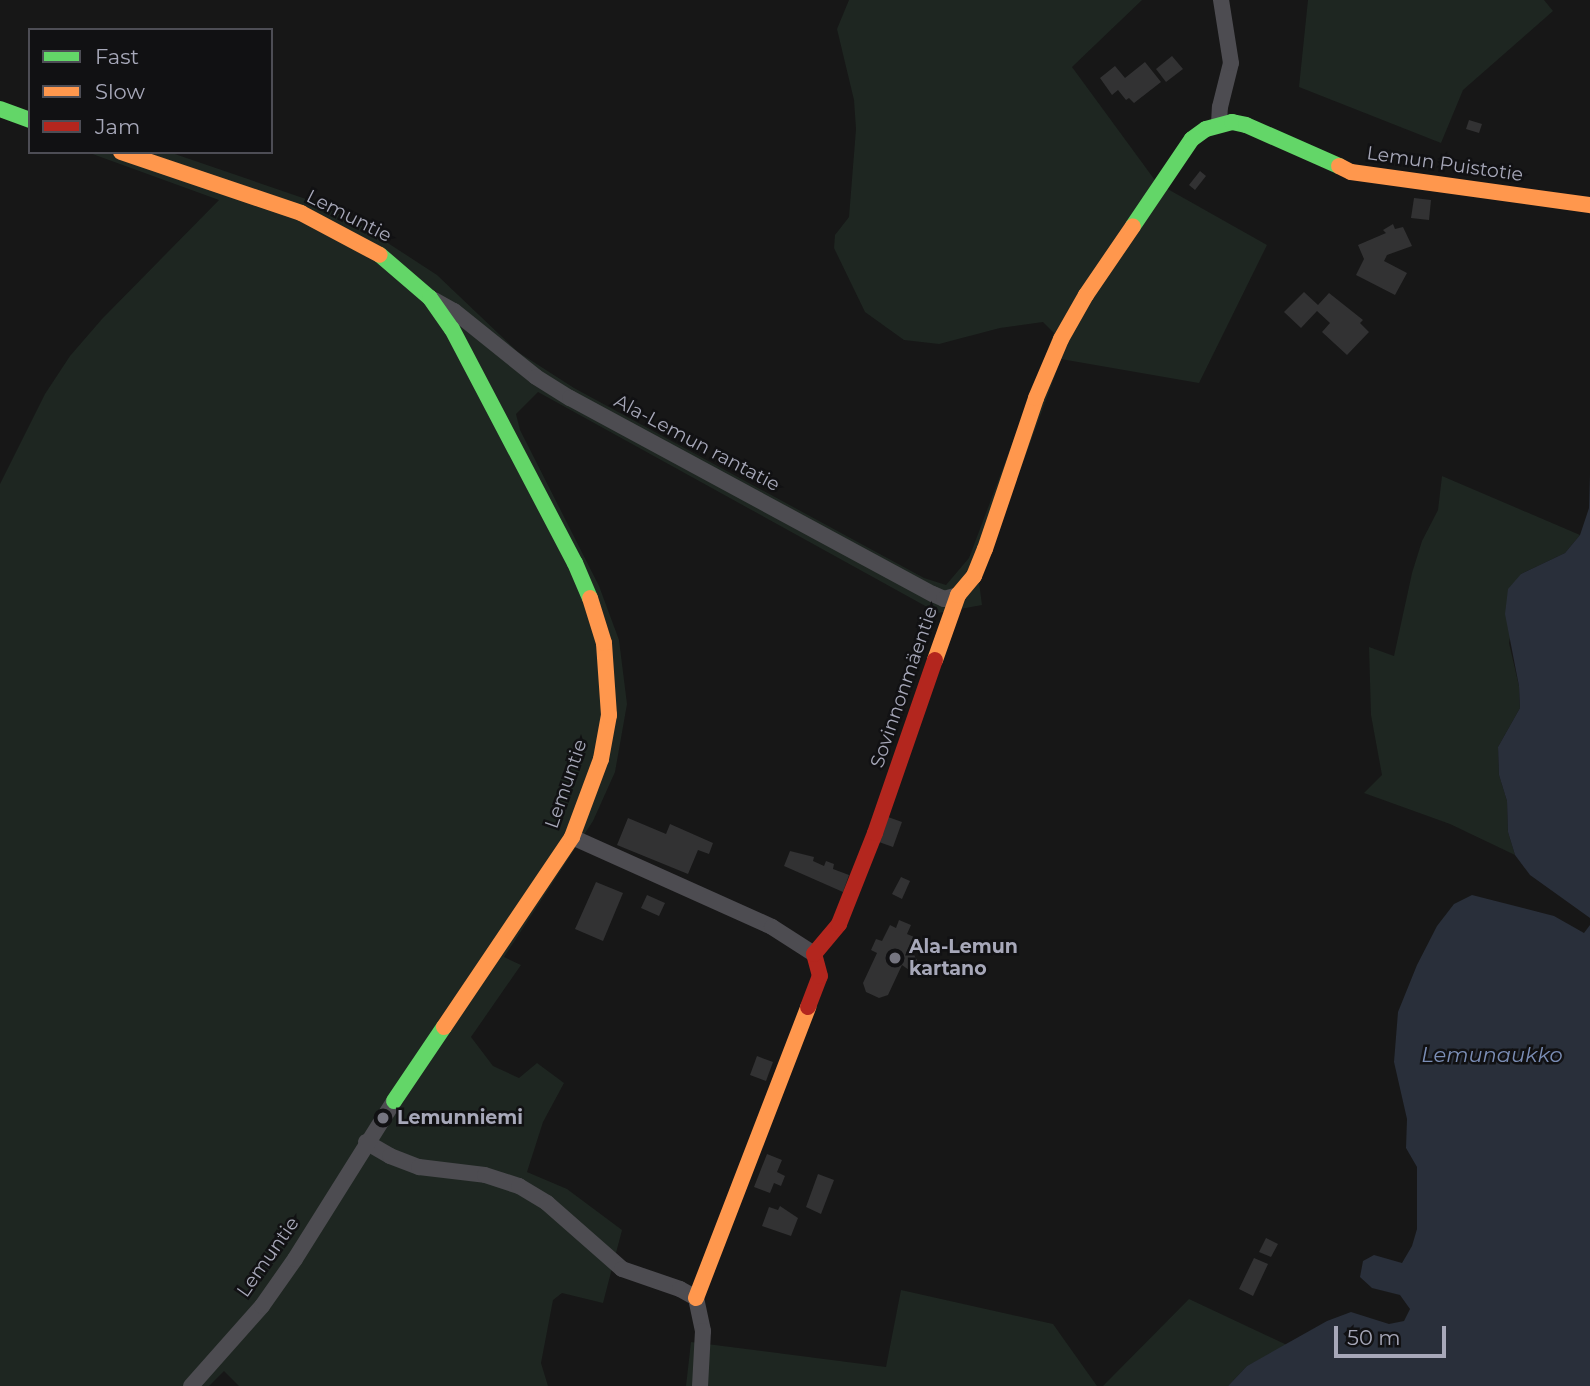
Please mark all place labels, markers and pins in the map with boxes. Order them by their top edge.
place label: Ala-Lemun kartano [909,936,1018,980]
marker: Ala-Lemun kartano [887,950,903,966]
place label: Lemunniemi [397,1107,523,1129]
marker: Lemunniemi [375,1110,391,1126]

